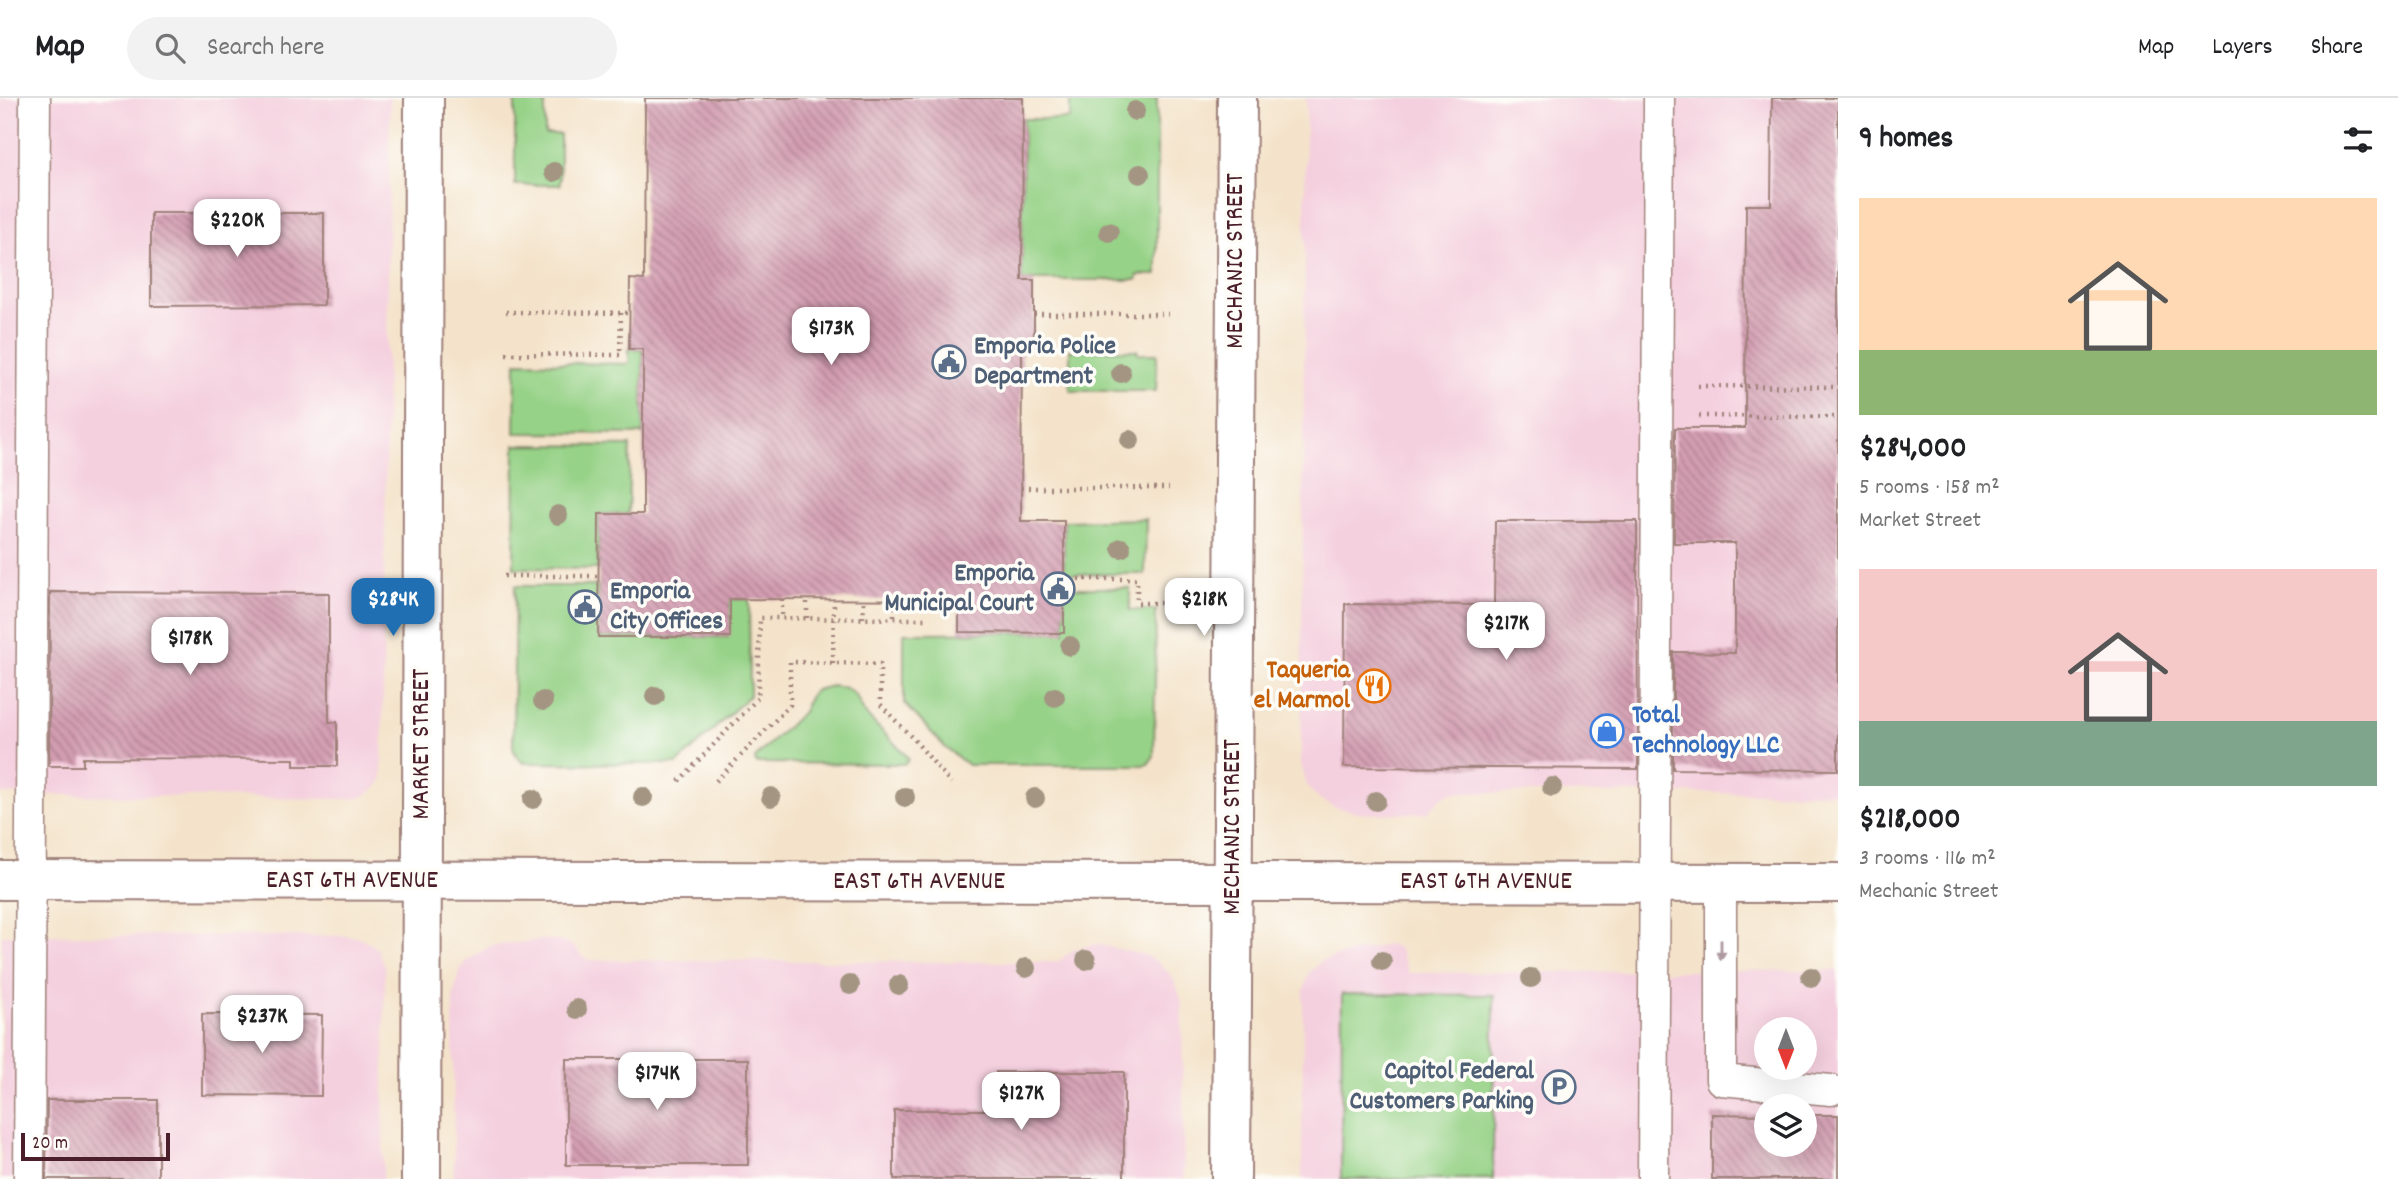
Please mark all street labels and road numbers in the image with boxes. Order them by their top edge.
street label: MECHANIC STREET [1218,173,1255,349]
street label: MARKET STREET [404,668,441,819]
street label: MECHANIC STREET [1215,739,1252,915]
street label: EAST 6TH AVENUE [266,863,438,900]
street label: EAST 6TH AVENUE [833,864,1005,901]
street label: EAST 6TH AVENUE [1400,864,1572,901]

